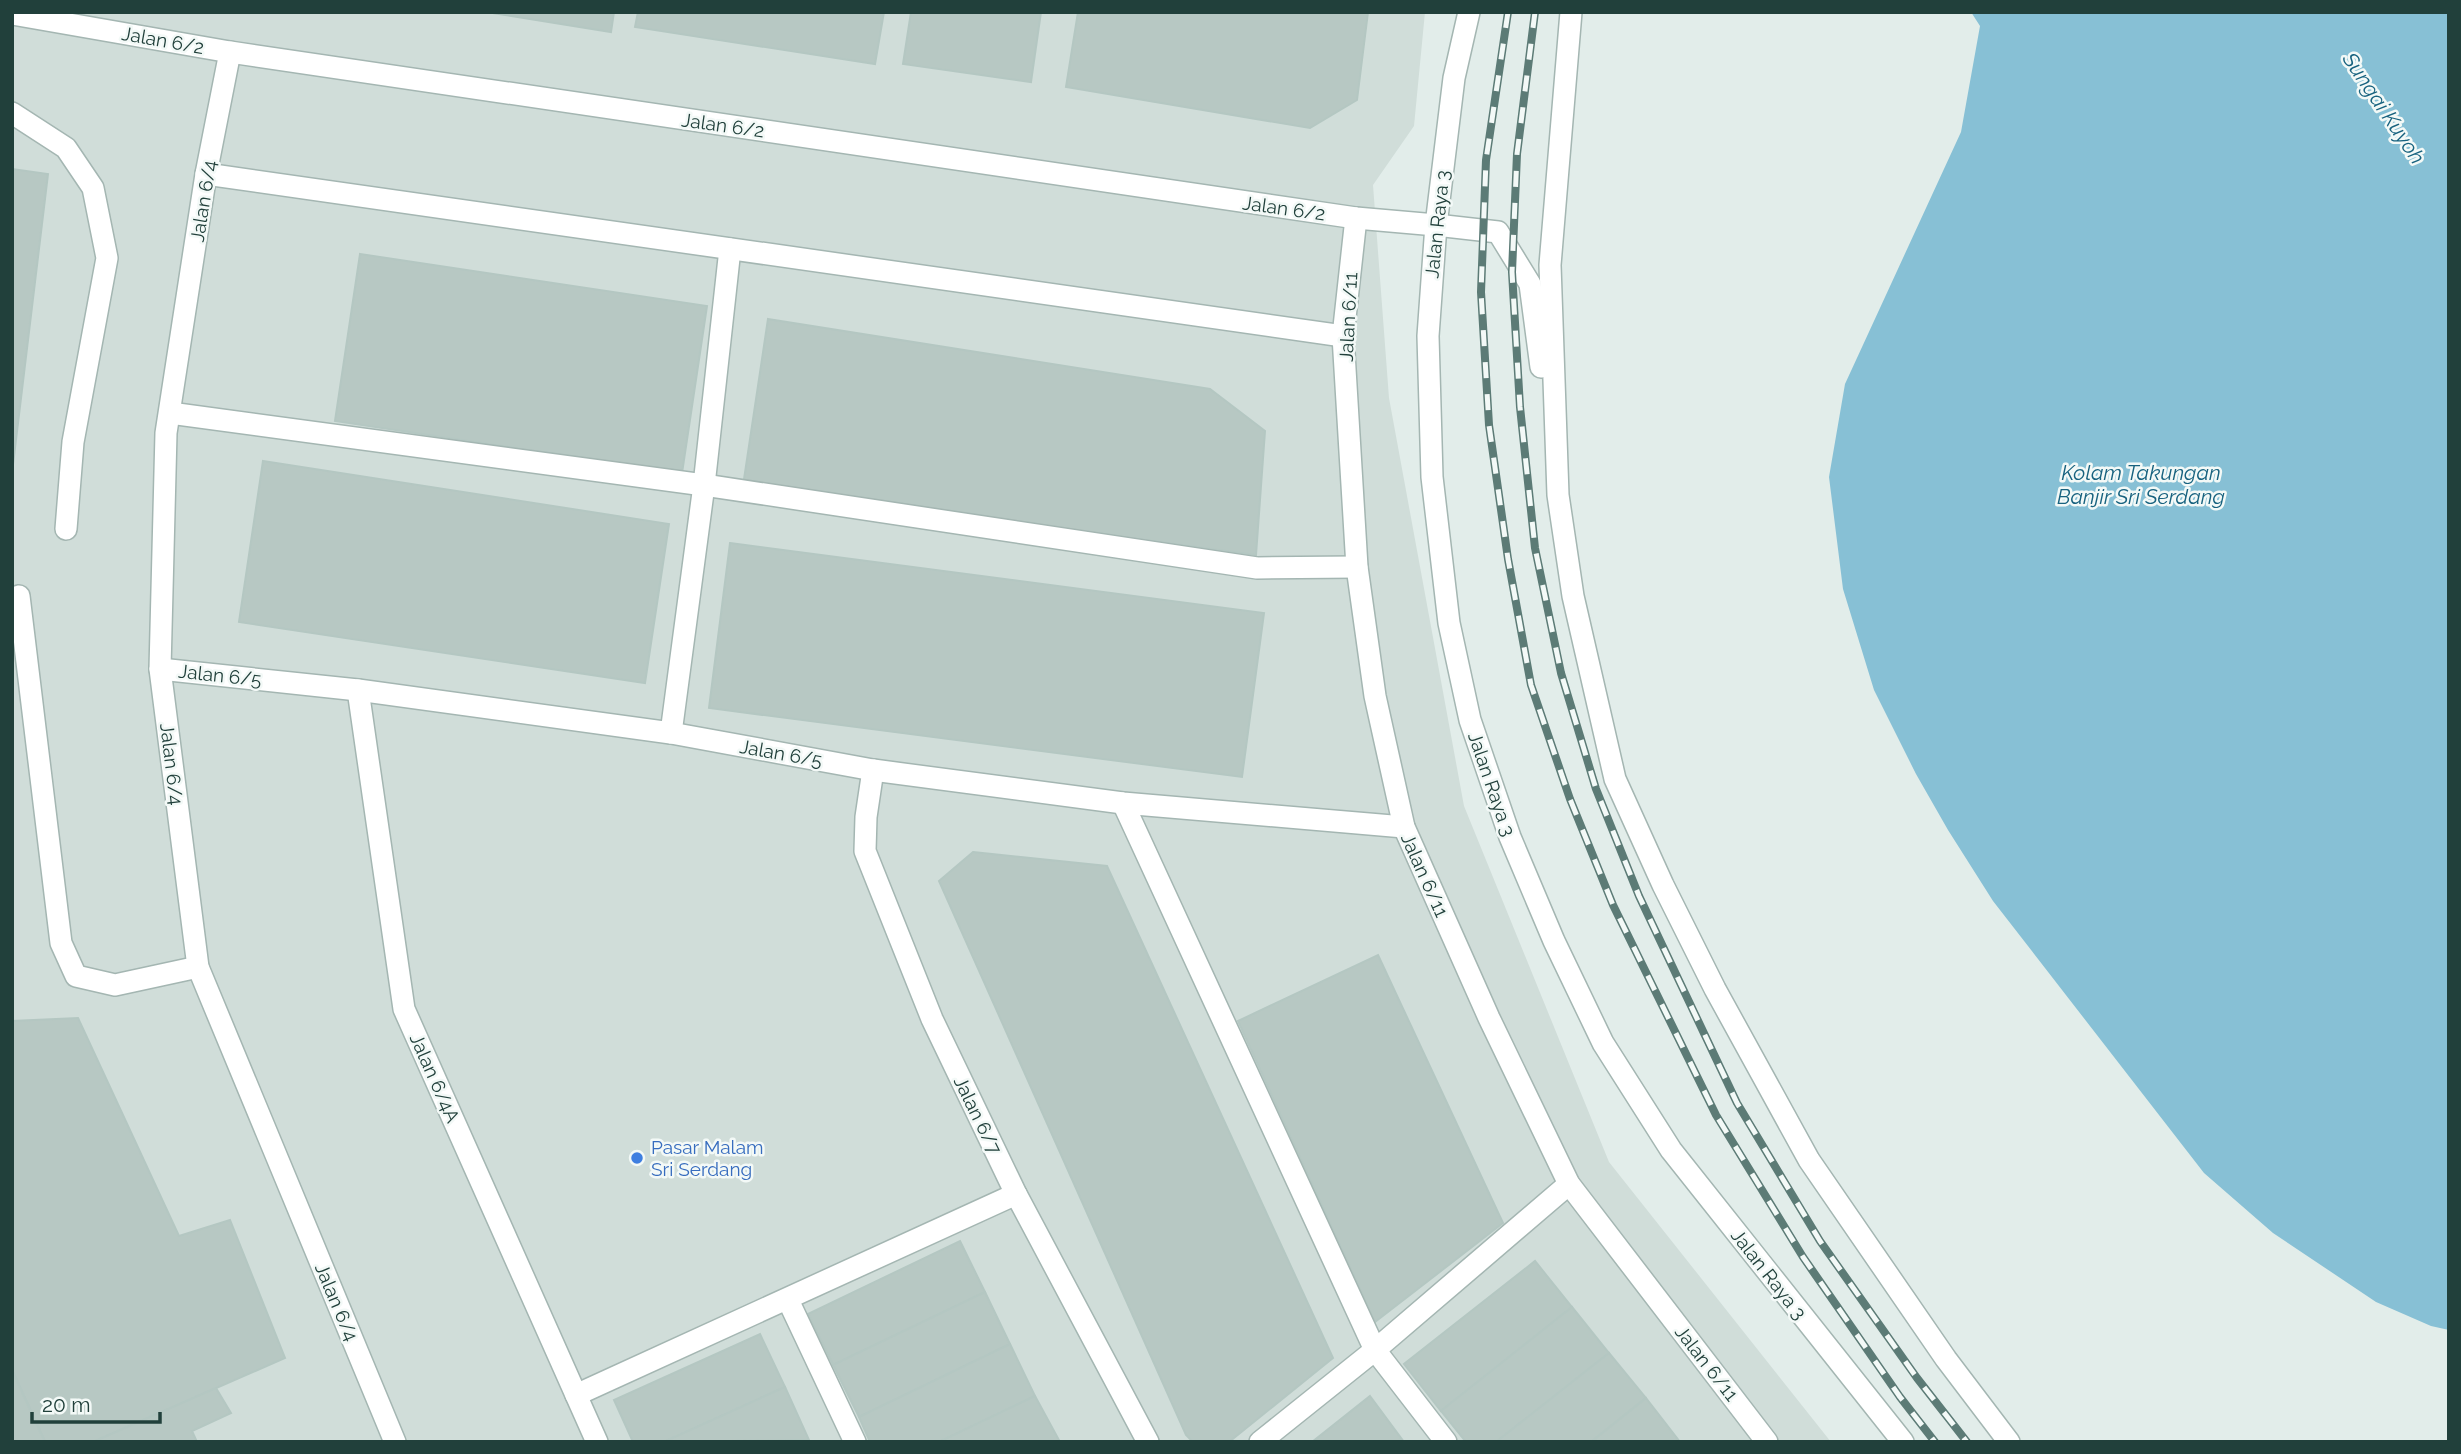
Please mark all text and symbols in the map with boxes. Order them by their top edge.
street label: Jalan 6/2 [120,22,206,58]
water label: Sungai Kuyoh [2337,47,2430,168]
street label: Jalan 6/2 [680,108,766,142]
street label: Jalan 6/4 [186,159,220,243]
street label: Jalan Raya 3 [1420,169,1454,279]
street label: Jalan 6/2 [1241,191,1327,225]
street label: Jalan 6/11 [1335,272,1361,362]
water label: Kolam Takungan Banjir Sri Serdang [2057,460,2225,509]
street label: Jalan 6/5 [177,660,263,690]
street label: Jalan 6/4 [156,722,188,806]
street label: Jalan Raya 3 [1464,729,1520,839]
street label: Jalan 6/5 [738,735,824,771]
street label: Jalan 6/11 [1397,830,1453,920]
street label: Jalan 6/4A [406,1030,464,1126]
street label: Jalan 6/7 [950,1072,1006,1158]
place label: Pasar Malam Sri Serdang [651,1136,764,1180]
marker: Pasar Malam Sri Serdang [629,1150,645,1166]
street label: Jalan Raya 3 [1727,1224,1811,1324]
street label: Jalan 6/4 [311,1260,363,1344]
street label: Jalan 6/11 [1671,1321,1743,1405]
scale bar [32,1380,159,1424]
text: 20 m [42,1392,90,1417]

